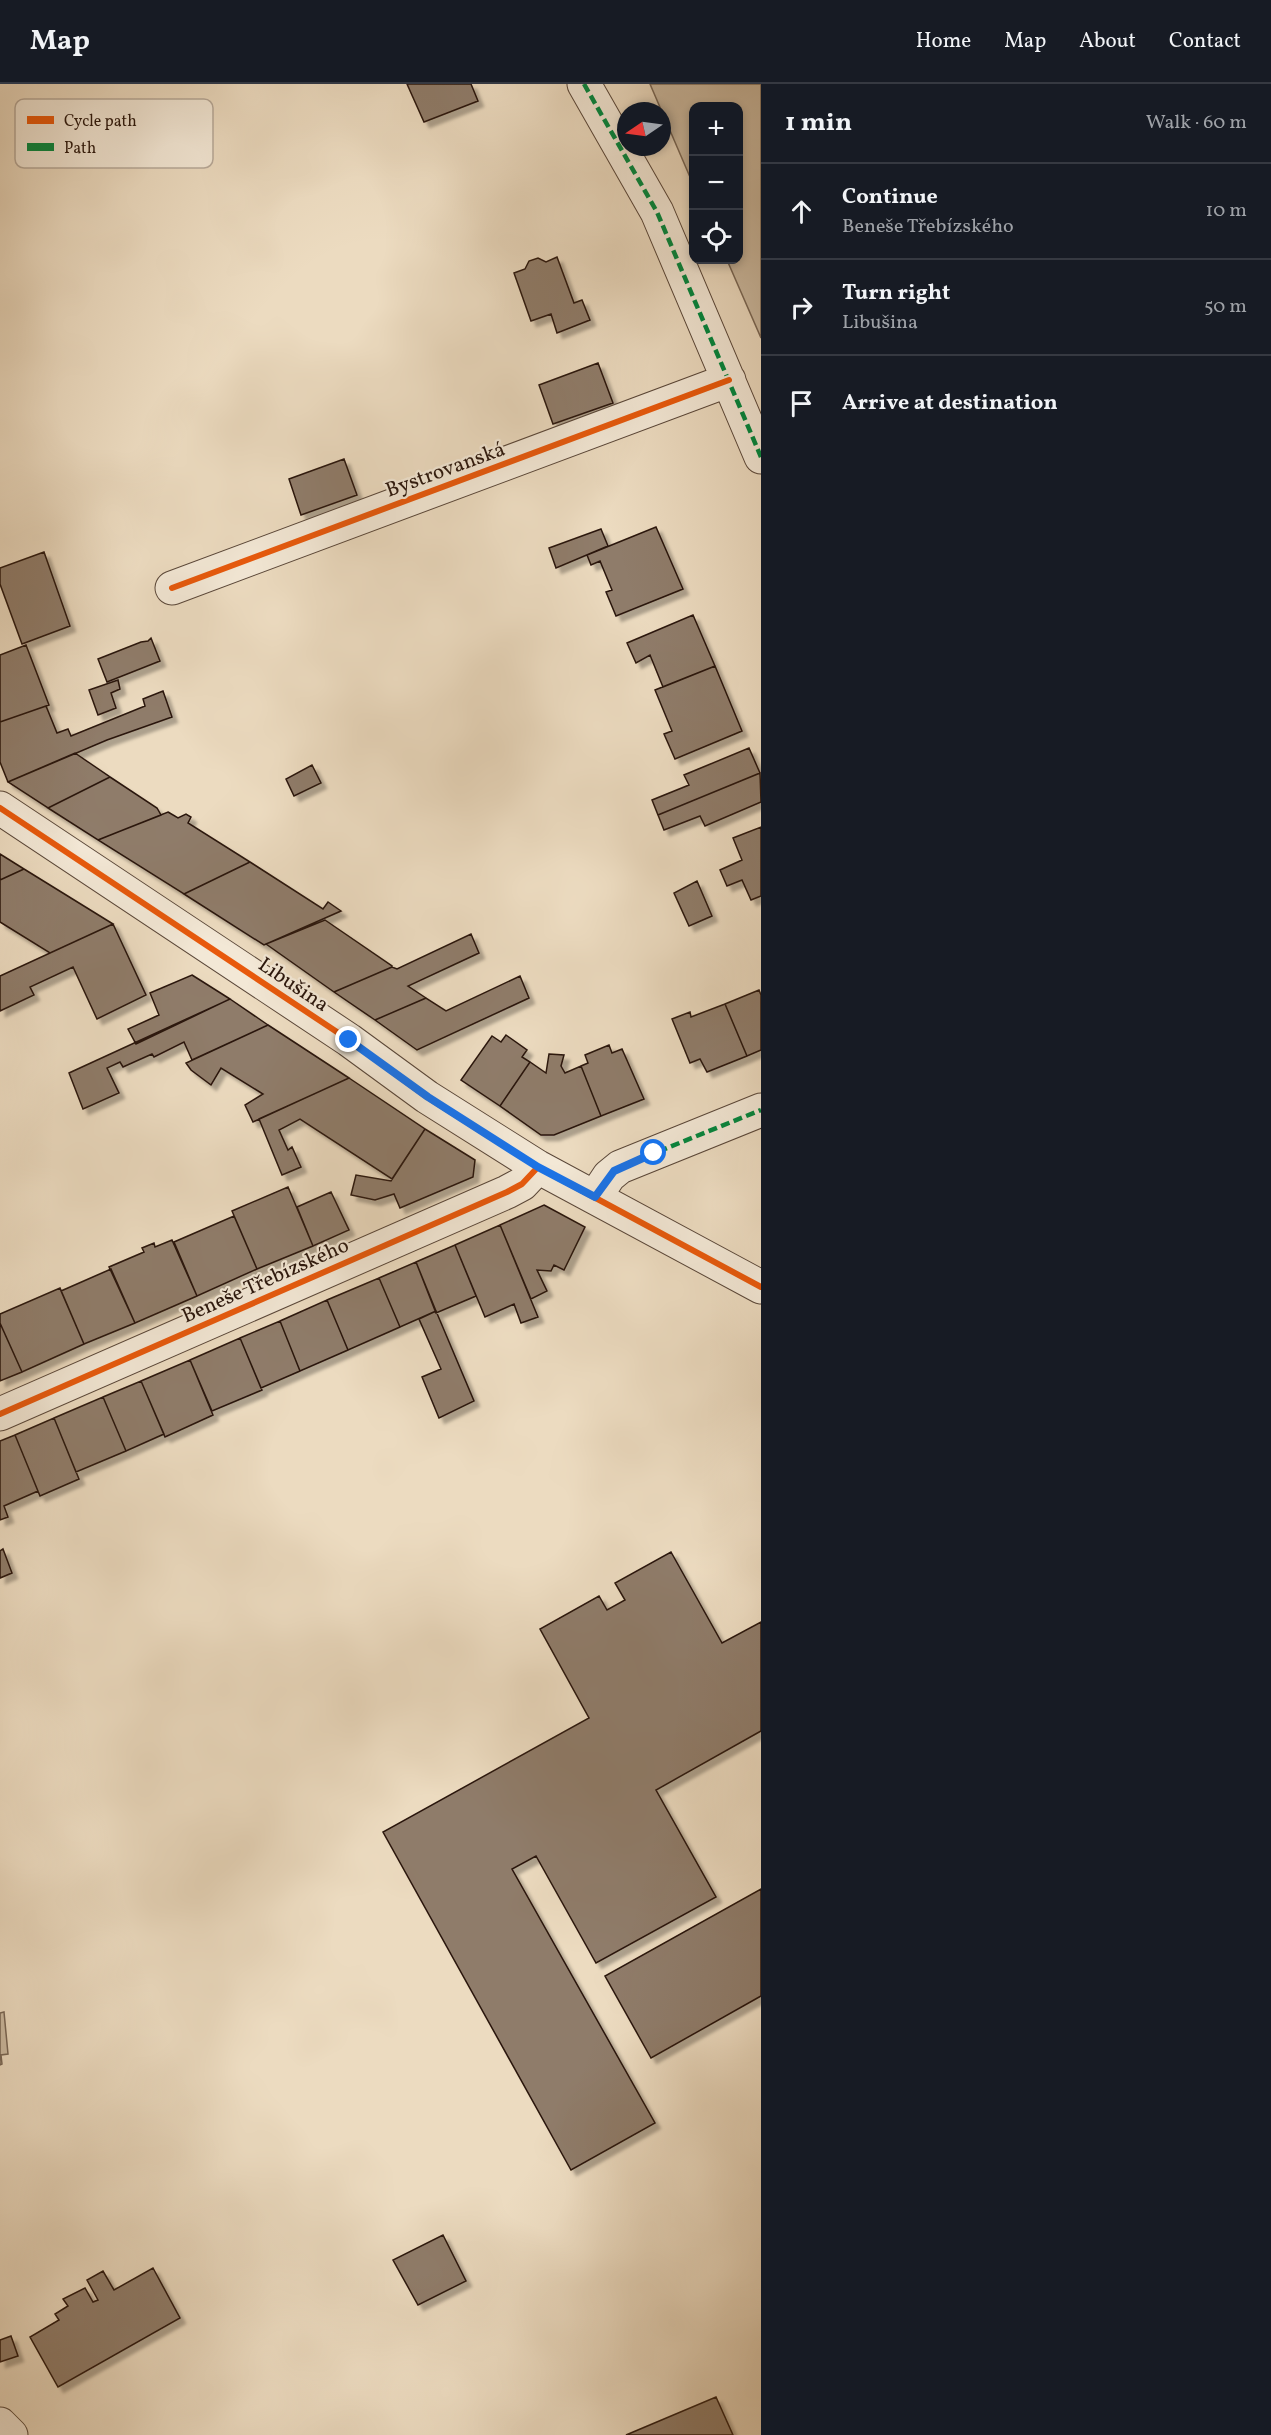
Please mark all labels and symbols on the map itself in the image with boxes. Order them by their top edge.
legend [15,99,213,168]
north arrow [617,102,671,156]
text: Cycle path [64,111,137,133]
text: Path [64,138,96,160]
street label: Bystrovanská [382,435,509,506]
street label: Libušina [252,951,334,1020]
route end [335,1026,361,1052]
route start [640,1139,666,1165]
street label: Beneše Třebízského [177,1231,354,1331]

